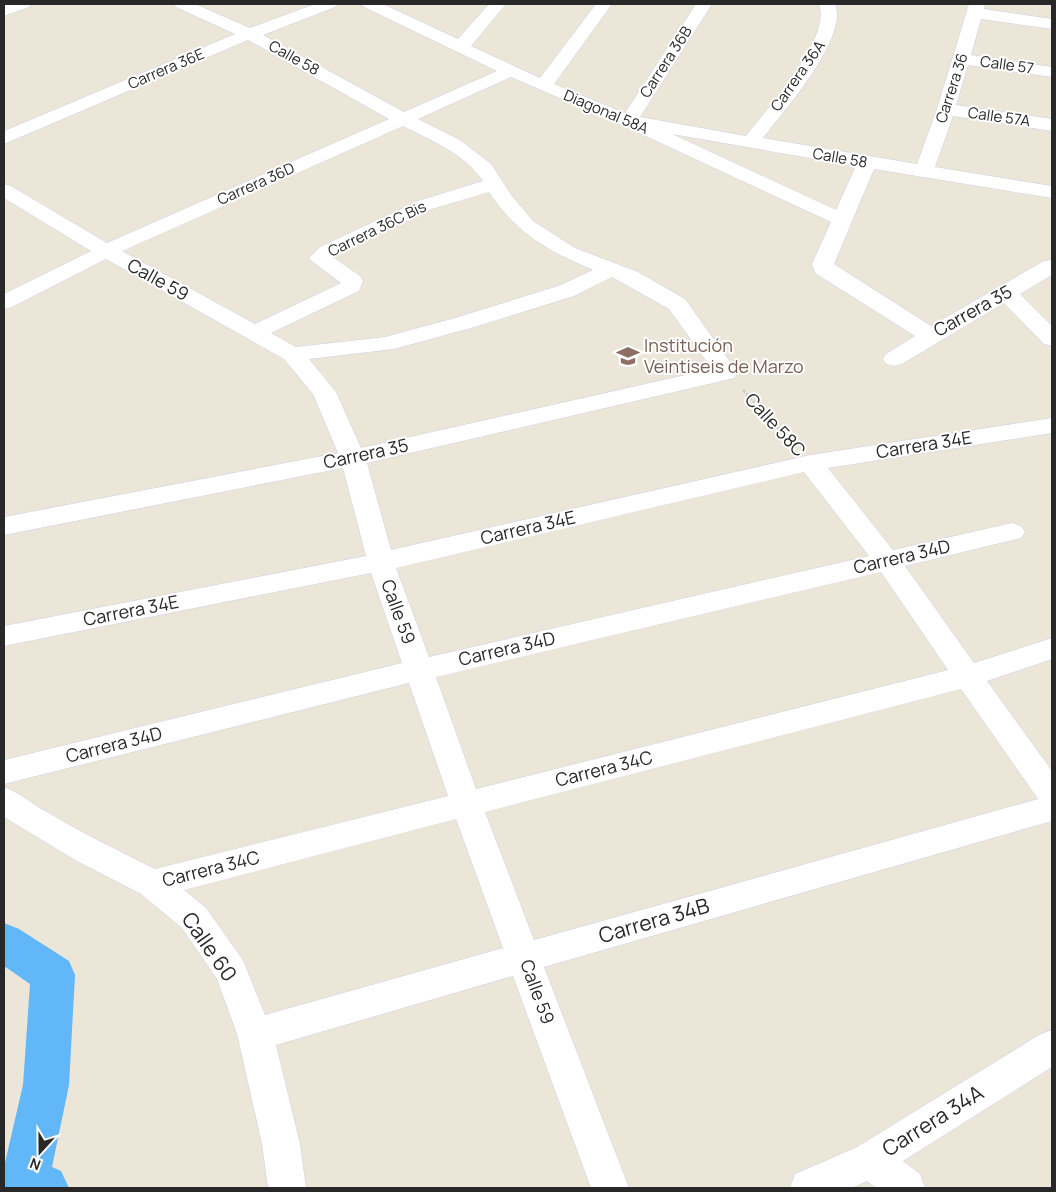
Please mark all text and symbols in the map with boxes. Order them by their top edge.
street label: Carrera 36B [635,22,697,102]
street label: Calle 58 [265,35,323,80]
street label: Carrera 36A [765,36,830,115]
street label: Carrera 36E [124,43,207,94]
street label: Carrera 36 [930,50,973,126]
street label: Calle 57 [979,50,1035,79]
street label: Diagonal 58A [561,84,652,139]
street label: Calle 57A [966,102,1032,131]
street label: Calle 58 [811,142,869,173]
street label: Carrera 36D [214,157,298,210]
street label: Carrera 36C Bis [324,196,430,261]
street label: Calle 59 [123,252,194,306]
street label: Carrera 35 [929,279,1016,342]
place label: Institución Veintiseis de Marzo [644,333,804,378]
school or university icon: Institución Veintiseis de Marzo [615,343,641,369]
street label: Calle 58C [740,387,812,462]
street label: Carrera 34E [874,425,974,463]
street label: Carrera 35 [321,432,410,474]
street label: Carrera 34E [478,504,578,550]
street label: Carrera 34D [851,533,953,579]
street label: Calle 59 [376,576,422,647]
street label: Carrera 34E [81,589,181,631]
street label: Carrera 34D [456,625,558,671]
street label: Carrera 34D [63,720,164,768]
street label: Carrera 34C [553,744,655,792]
street label: Carrera 34C [160,844,262,892]
street label: Carrera 34B [595,891,712,949]
street label: Calle 60 [176,906,244,987]
street label: Calle 59 [515,956,561,1027]
street label: Carrera 34A [877,1078,988,1162]
north arrow [15,1127,65,1177]
text: N [27,1154,43,1175]

